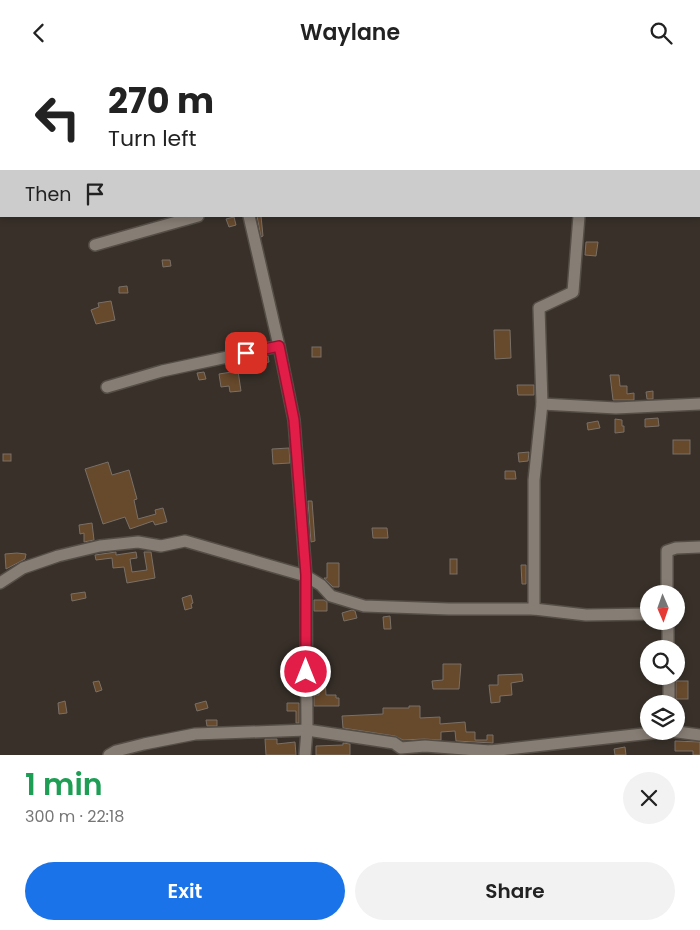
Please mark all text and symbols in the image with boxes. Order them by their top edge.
text: Waylane [300,17,400,48]
icon: back [25,19,53,47]
icon: search [647,19,675,47]
text: 270 m [108,76,214,125]
icon: left [25,85,90,150]
text: Turn left [108,123,196,154]
icon: arrive [81,180,109,208]
text: Then [25,181,71,208]
pin [225,332,267,374]
icon: arrive [232,339,260,367]
north arrow [640,585,685,630]
map controls [640,585,685,740]
button: search [640,640,685,685]
position arrow [279,645,331,697]
button: layers [640,695,685,740]
text: 1 min [25,763,103,806]
button: close [623,772,675,824]
text: 300 m · 22:18 [25,805,124,828]
button: Exit [25,862,345,920]
button: Share [355,862,675,920]

